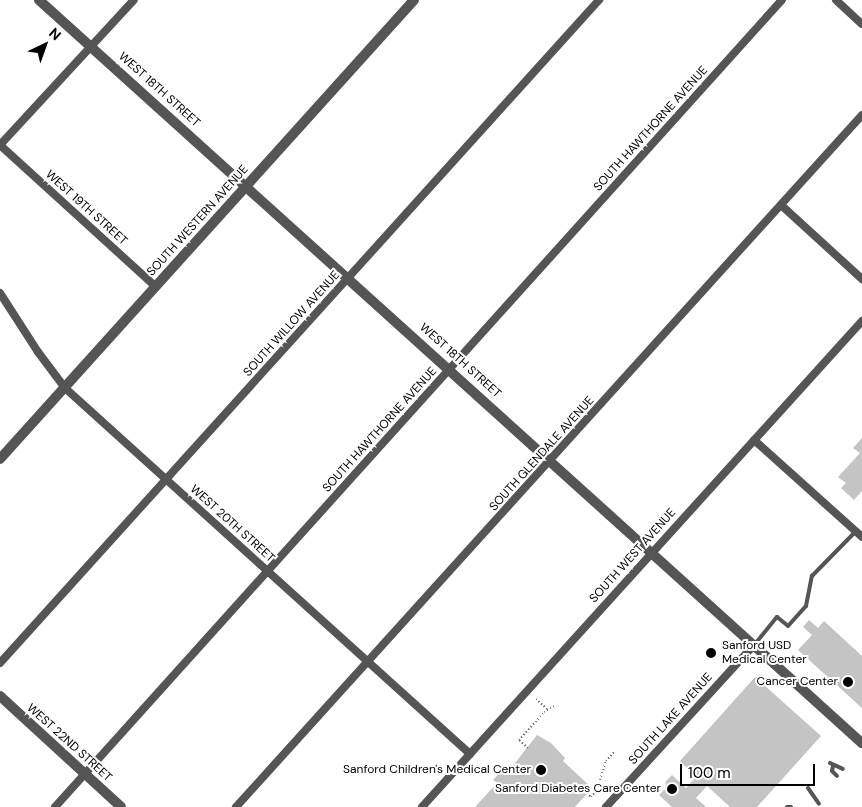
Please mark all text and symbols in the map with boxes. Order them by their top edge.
north arrow [20,20,70,70]
text: N [45,24,65,44]
street label: WEST 18TH STREET [115,50,203,130]
street label: SOUTH HAWTHORNE AVENUE [591,64,711,194]
street label: SOUTH WESTERN AVENUE [144,163,252,279]
street label: WEST 19TH STREET [42,168,130,248]
street label: SOUTH WILLOW AVENUE [241,268,343,380]
street label: WEST 18TH STREET [416,321,504,401]
street label: SOUTH HAWTHORNE AVENUE [320,365,440,495]
street label: SOUTH GLENDALE AVENUE [487,394,597,514]
street label: WEST 20TH STREET [187,482,277,566]
street label: SOUTH WEST AVENUE [587,506,679,606]
place label: Sanford USD Medical Center [722,639,807,667]
marker: Sanford USD Medical Center [704,646,718,660]
street label: SOUTH LAKE AVENUE [626,670,716,768]
place label: Cancer Center [757,675,838,689]
marker: Cancer Center [842,676,854,688]
street label: WEST 22ND STREET [23,701,115,785]
scale bar [682,754,817,786]
place label: Sanford Children's Medical Center [343,763,531,777]
text: 100 m [688,763,731,783]
marker: Sanford Children's Medical Center [535,764,547,776]
place label: Sanford Diabetes Care Center [495,782,661,796]
marker: Sanford Diabetes Care Center [665,782,679,796]

